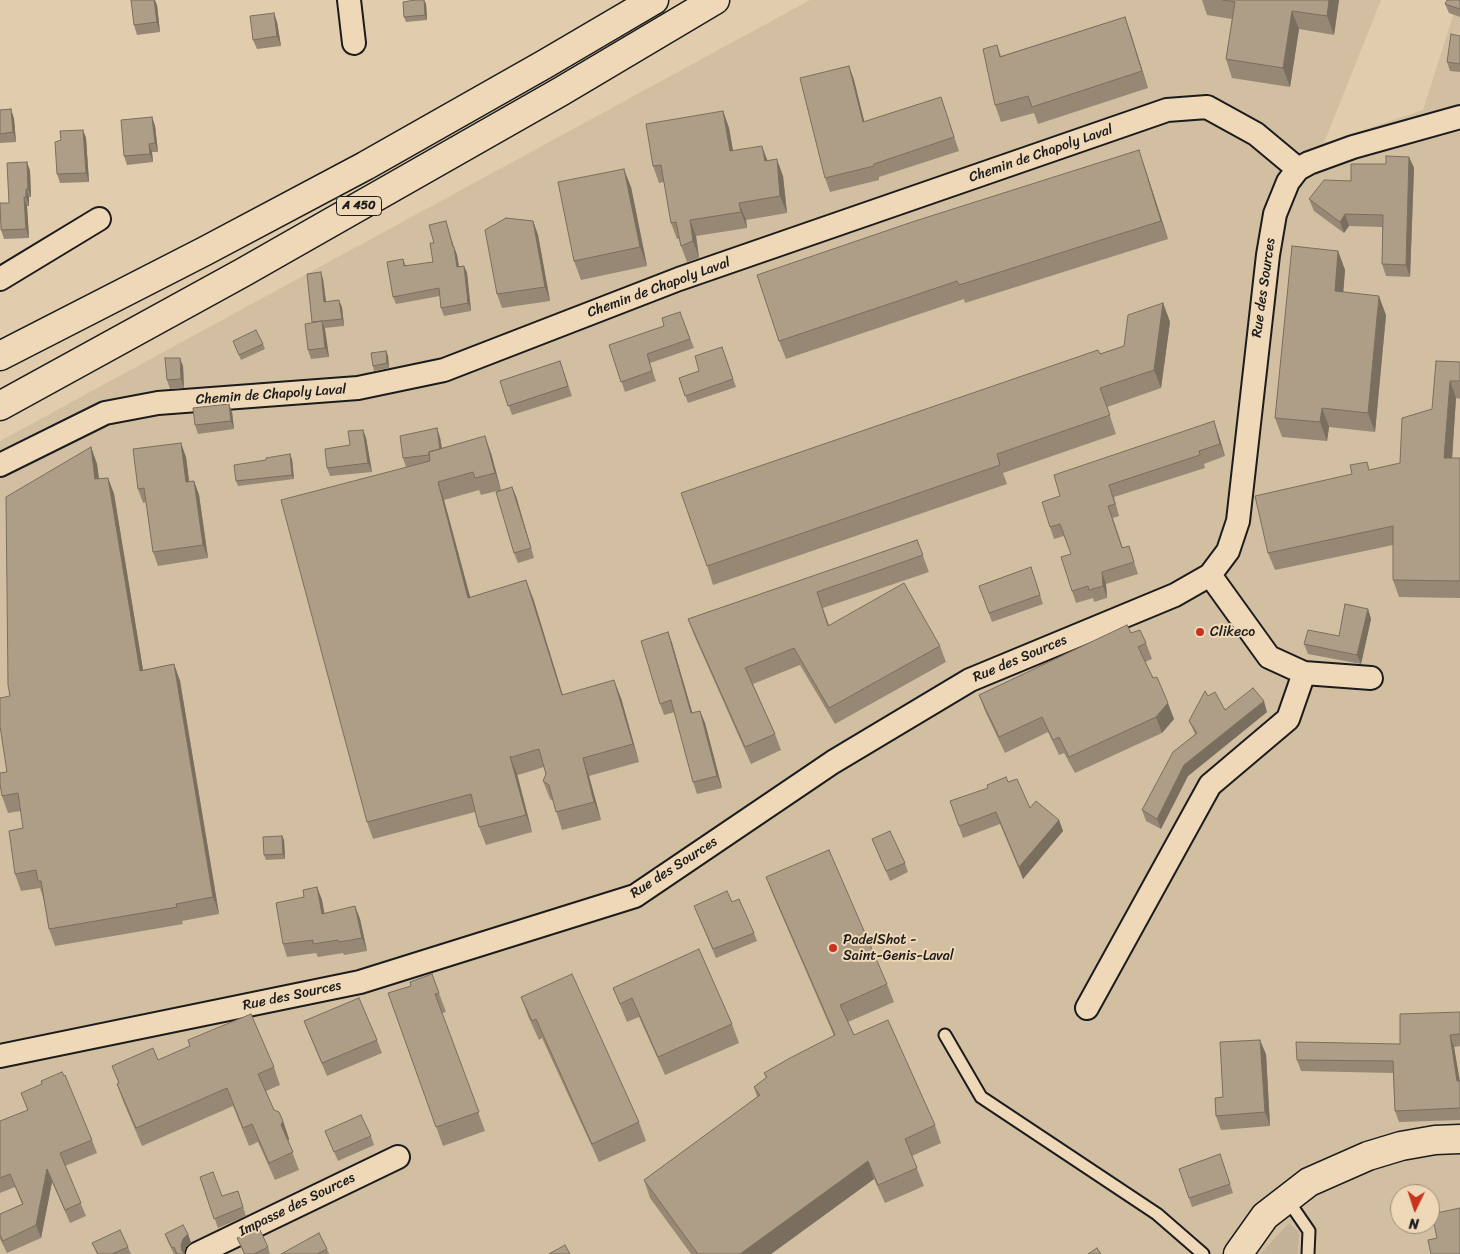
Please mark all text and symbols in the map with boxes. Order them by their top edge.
street label: Chemin de Chapoly Laval [967,121,1115,187]
road number: A 450 [336,197,382,216]
street label: Rue des Sources [1249,237,1279,339]
street label: Chemin de Chapoly Laval [585,254,733,322]
street label: Chemin de Chapoly Laval [195,381,347,409]
place label: Clikeco [1210,624,1255,640]
marker: Clikeco [1194,626,1206,638]
street label: Rue des Sources [971,632,1069,686]
street label: Rue des Sources [627,834,721,902]
place label: PadelShot - Saint-Genis-Laval [843,932,954,964]
marker: PadelShot - Saint-Genis-Laval [827,942,839,954]
street label: Rue des Sources [241,977,343,1015]
street label: Impasse des Sources [236,1170,358,1240]
north arrow [1390,1184,1440,1234]
text: N [1408,1211,1420,1236]

